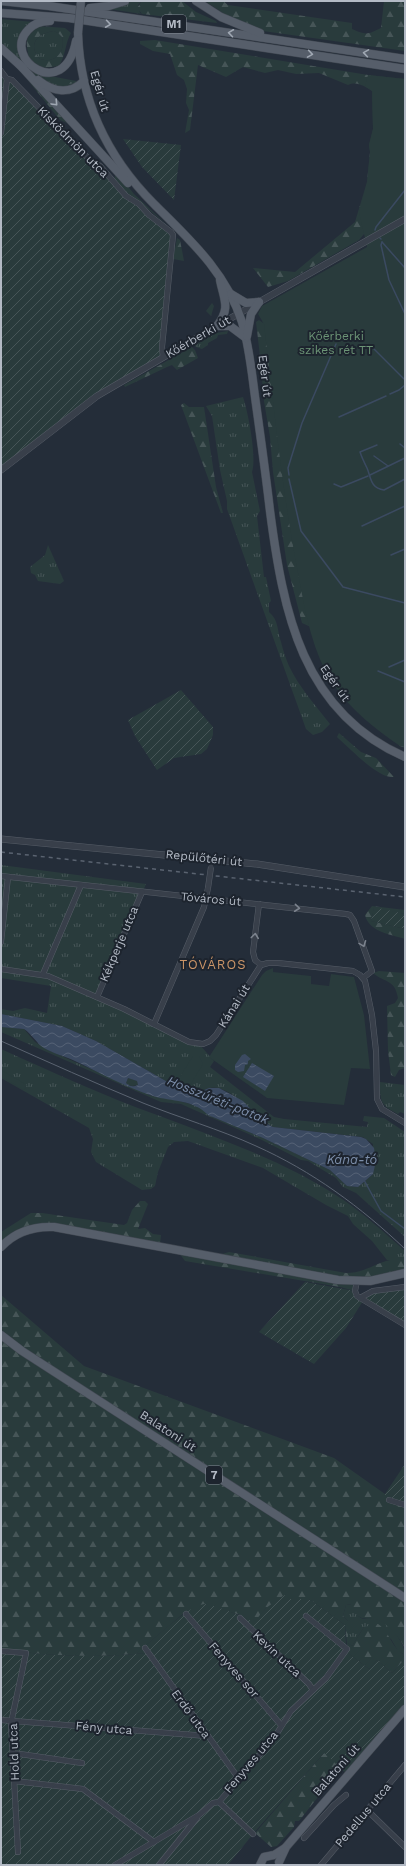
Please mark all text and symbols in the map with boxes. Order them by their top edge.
road number: M1 [162,15,186,33]
one-way arrow [105,19,111,28]
one-way arrow [228,29,235,38]
one-way arrow [307,49,313,58]
one-way arrow [363,49,370,58]
street label: Egér út [87,69,113,113]
one-way arrow [50,99,57,106]
street label: Kisködmön utca [35,104,112,181]
street label: Kőérberki út [163,313,233,361]
park label: Kőérberki szikes rét TT [299,329,373,357]
street label: Egér út [255,354,275,398]
street label: Egér út [317,662,353,704]
street label: Repülőtéri út [165,847,243,869]
street label: Tóváros út [180,889,242,909]
street label: Kékperje utca [97,904,141,984]
one-way arrow [294,904,300,913]
one-way arrow [250,933,259,939]
one-way arrow [359,941,367,948]
district label: TÓVÁROS [180,956,246,972]
street label: Kánai út [215,982,253,1030]
water label: Hosszúréti-patak [165,1073,272,1128]
water label: Kána-tó [327,1152,377,1167]
street label: Balatoni út [137,1408,199,1454]
road number: 7 [206,1466,222,1484]
street label: Kevin utca [250,1628,304,1680]
street label: Fenyves sor [206,1639,262,1701]
street label: Erdő utca [169,1687,214,1741]
street label: Fény utca [75,1719,133,1737]
street label: Hold utca [6,1723,22,1781]
street label: Fenyves utca [221,1728,281,1796]
street label: Balatoni út [310,1741,362,1799]
street label: Pedellus utca [332,1780,394,1850]

